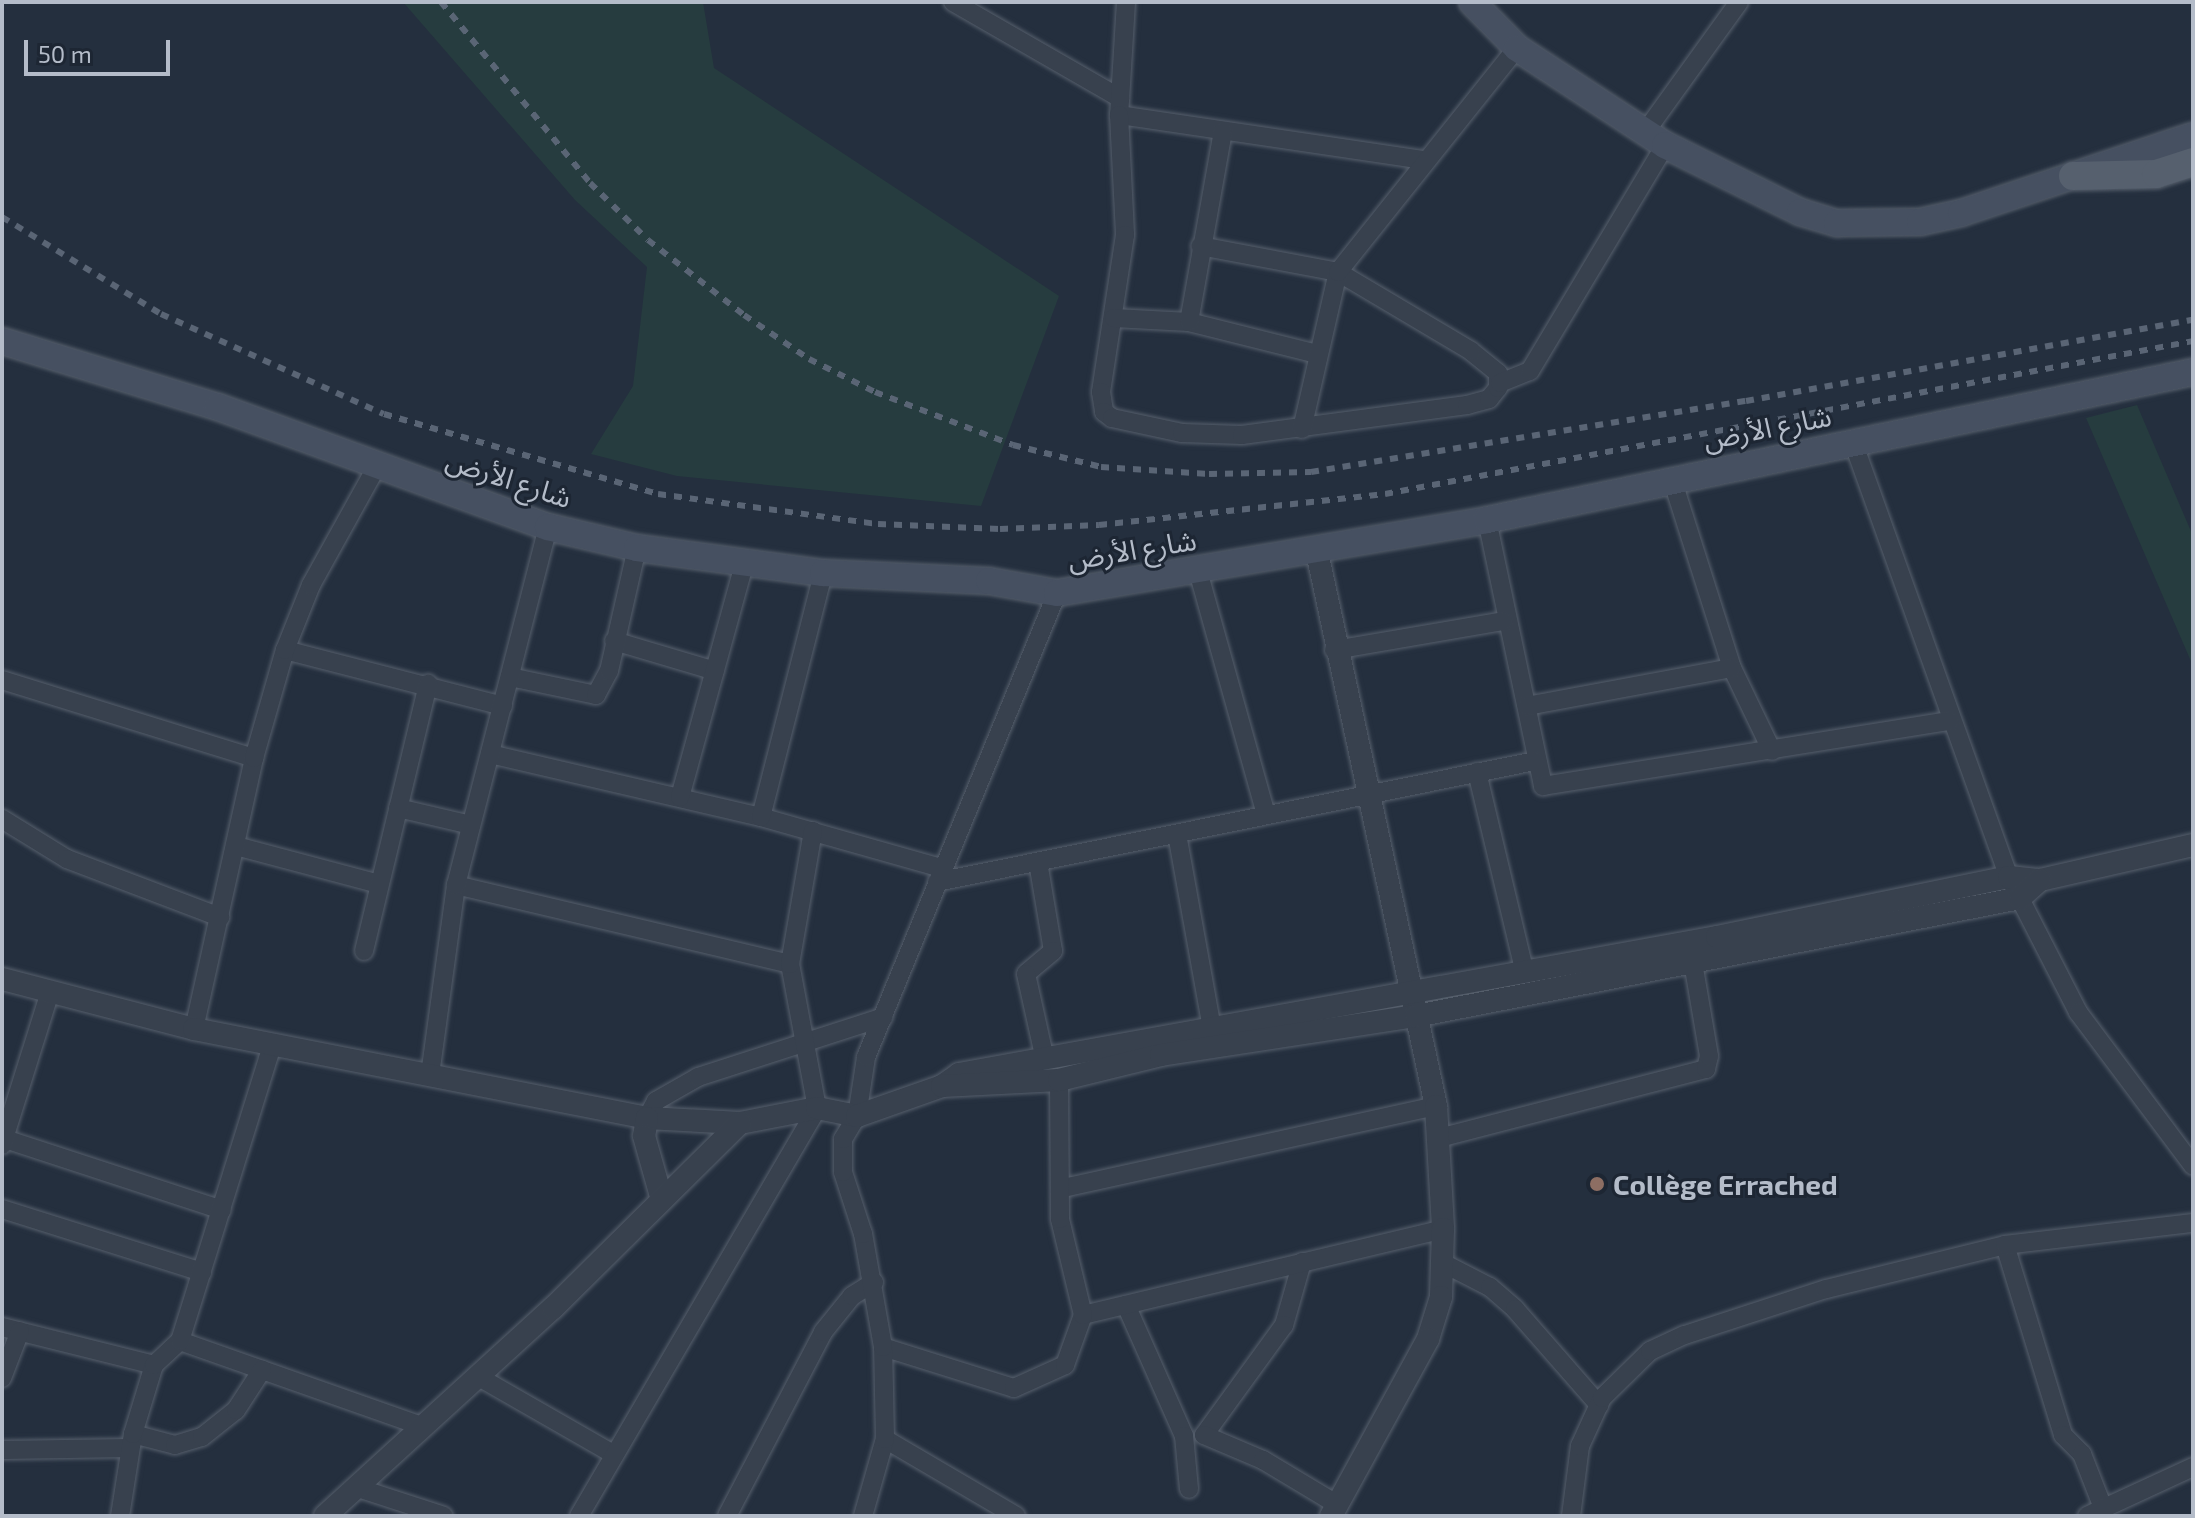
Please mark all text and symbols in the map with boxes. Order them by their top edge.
scale bar [28,24,174,74]
text: 50 m [38,39,92,68]
street label: شارع الأرض [1700,398,1834,456]
street label: شارع الأرض [442,442,576,514]
street label: شارع الأرض [1065,522,1199,576]
place label: Collège Errached [1613,1167,1838,1201]
marker: Collège Errached [1588,1175,1606,1193]

